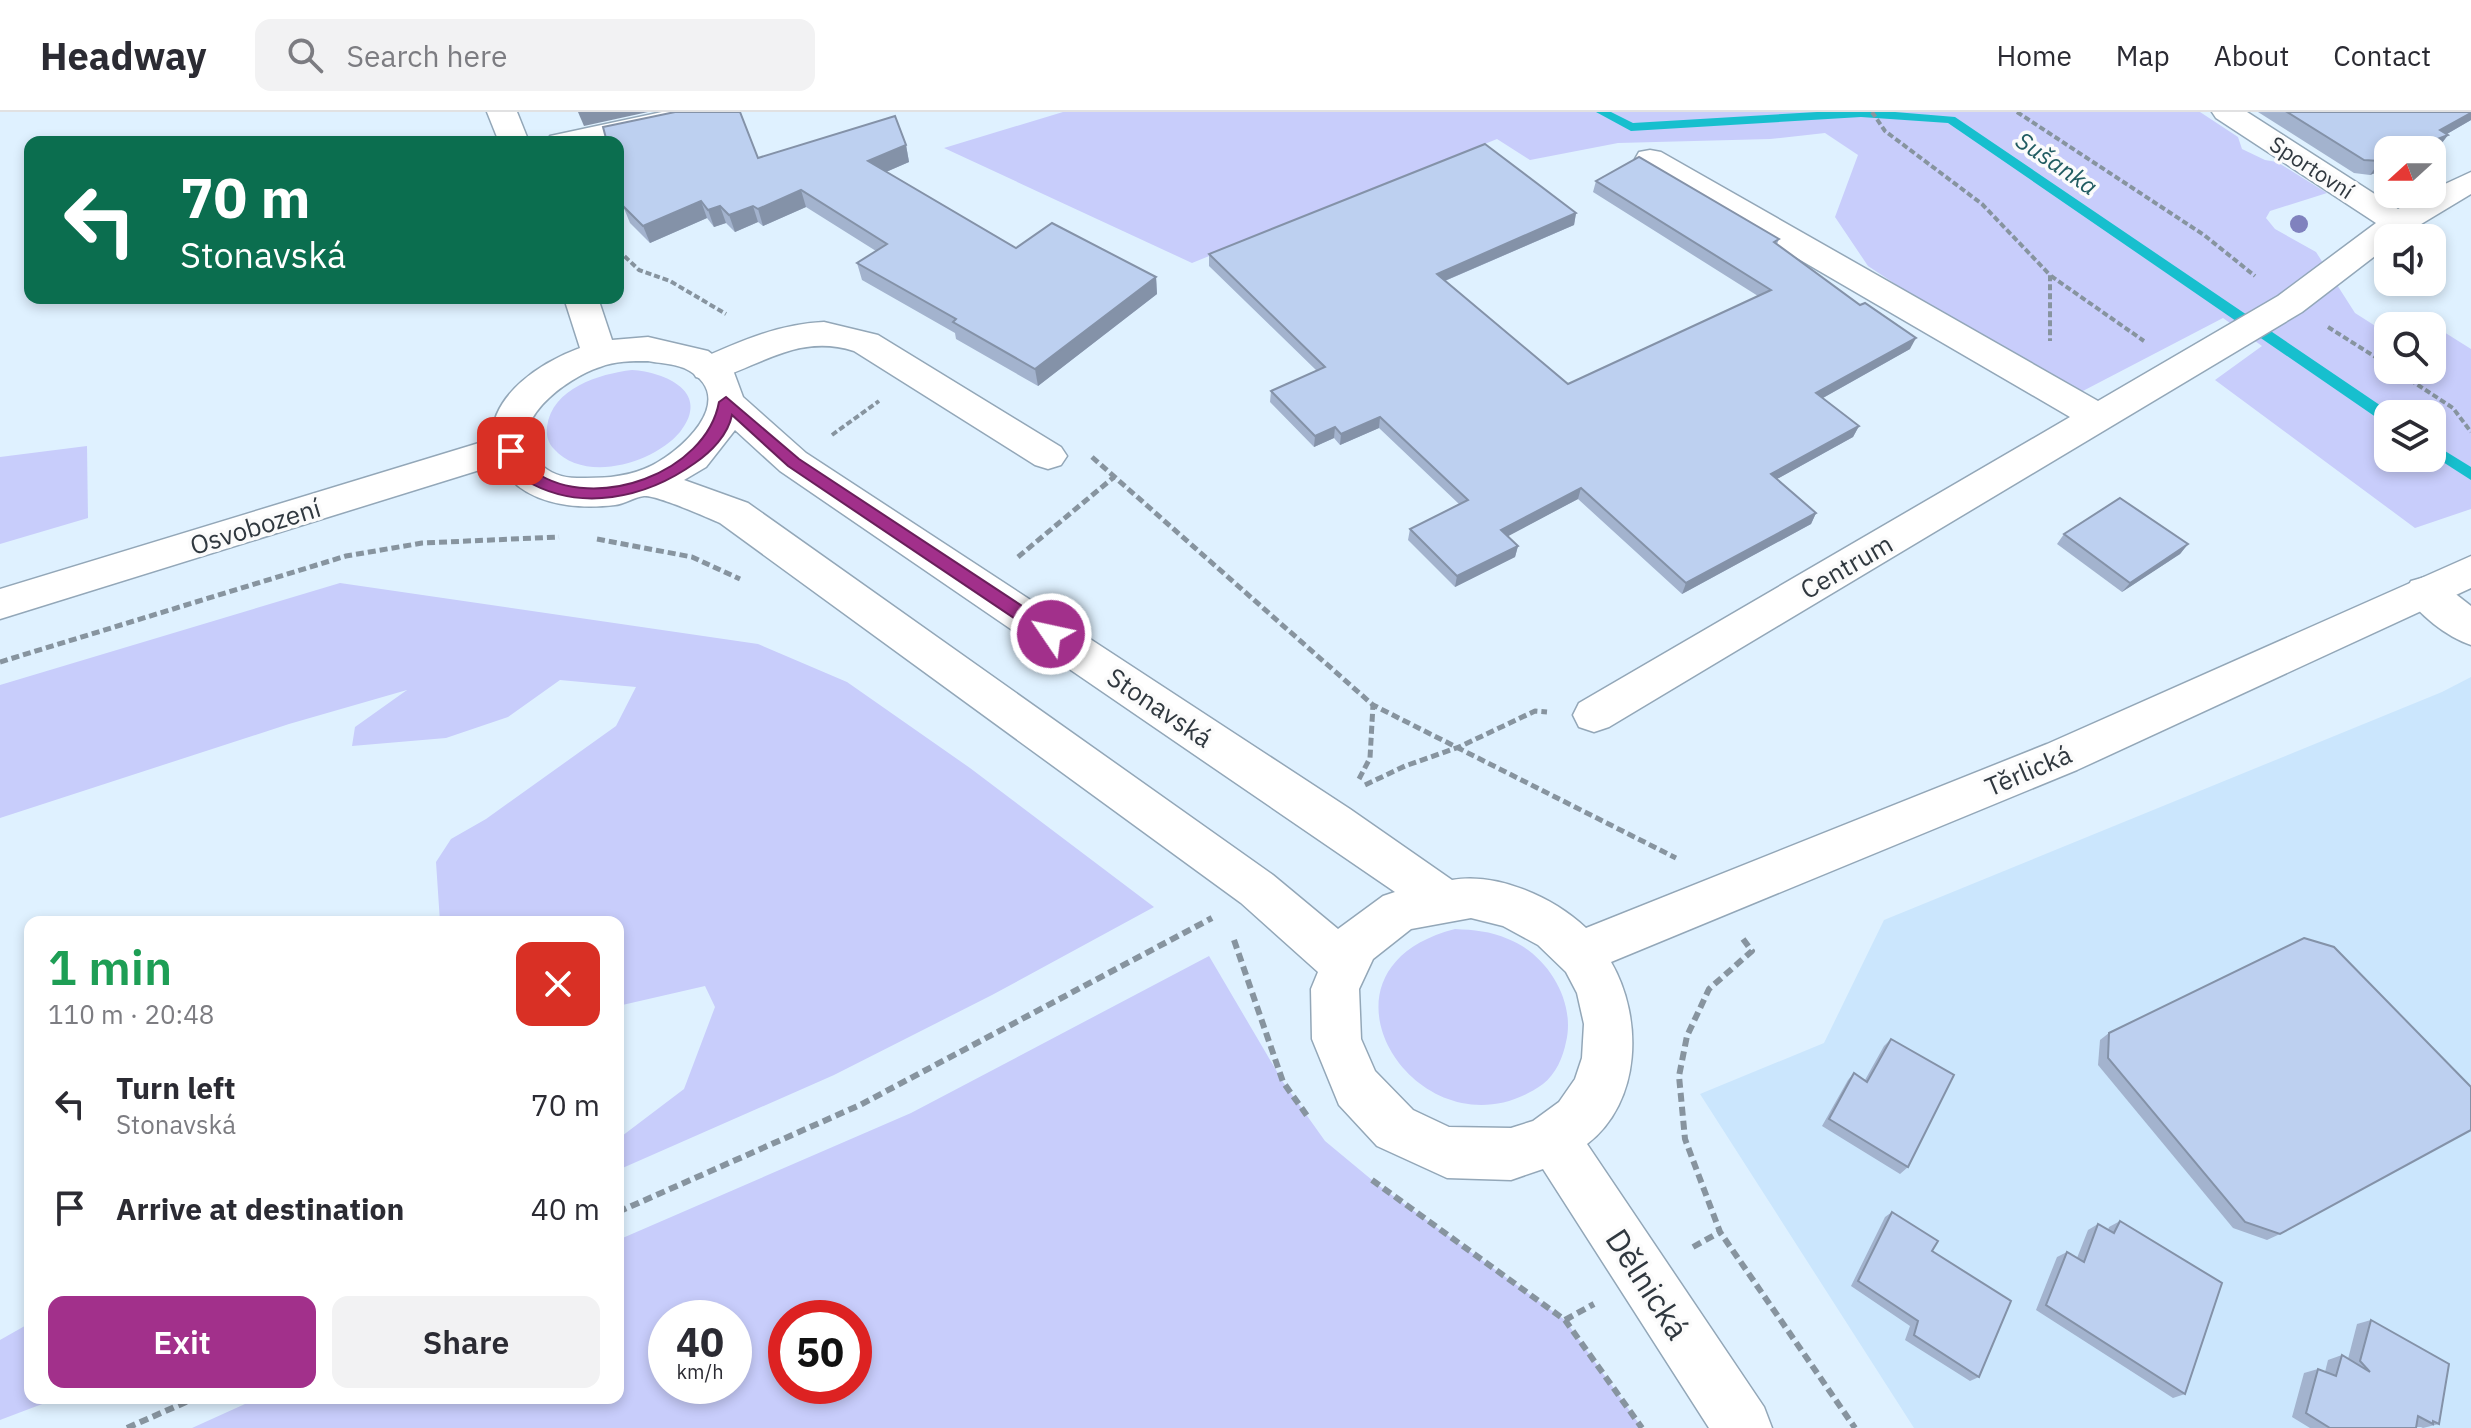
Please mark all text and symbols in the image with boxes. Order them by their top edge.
search box [255,19,815,91]
text: Headway [40,31,207,80]
icon: search [283,33,327,77]
text: Search here [347,36,507,75]
text: Home [1996,37,2072,74]
text: Map [2116,37,2170,74]
text: About [2214,37,2289,74]
text: Contact [2333,37,2431,74]
water label: Sušanka [2010,124,2104,202]
street label: Sportovní [2264,129,2360,205]
north arrow [2374,136,2446,208]
map controls [2374,136,2446,472]
text: 70 m [180,161,310,233]
icon: left [48,168,152,272]
button: sound [2374,224,2446,296]
text: Stonavská [180,231,346,278]
button: search [2374,312,2446,384]
button: layers [2374,400,2446,472]
pin [477,417,545,485]
icon: arrive [489,429,533,473]
street label: Osvobození [186,490,325,562]
street label: Centrum [1794,526,1898,606]
position arrow [1009,592,1093,676]
street label: Stonavská [1101,659,1219,755]
street label: Těrlická [1979,737,2077,803]
text: 1 min [48,936,172,998]
button: close [516,942,600,1026]
text: 110 m · 20:48 [48,997,214,1031]
text: Turn left [116,1068,235,1107]
icon: left [48,1082,92,1126]
text: 70 m [531,1085,600,1124]
text: Stonavská [116,1107,236,1141]
icon: arrive [48,1186,92,1230]
text: Arrive at destination [116,1189,404,1228]
text: 40 m [531,1189,600,1228]
street label: Dělnická [1597,1221,1699,1347]
button: Exit [48,1296,316,1388]
button: Share [332,1296,600,1388]
speed limit sign: 50 [768,1300,872,1404]
text: 40 [676,1316,724,1368]
text: km/h [676,1358,724,1385]

